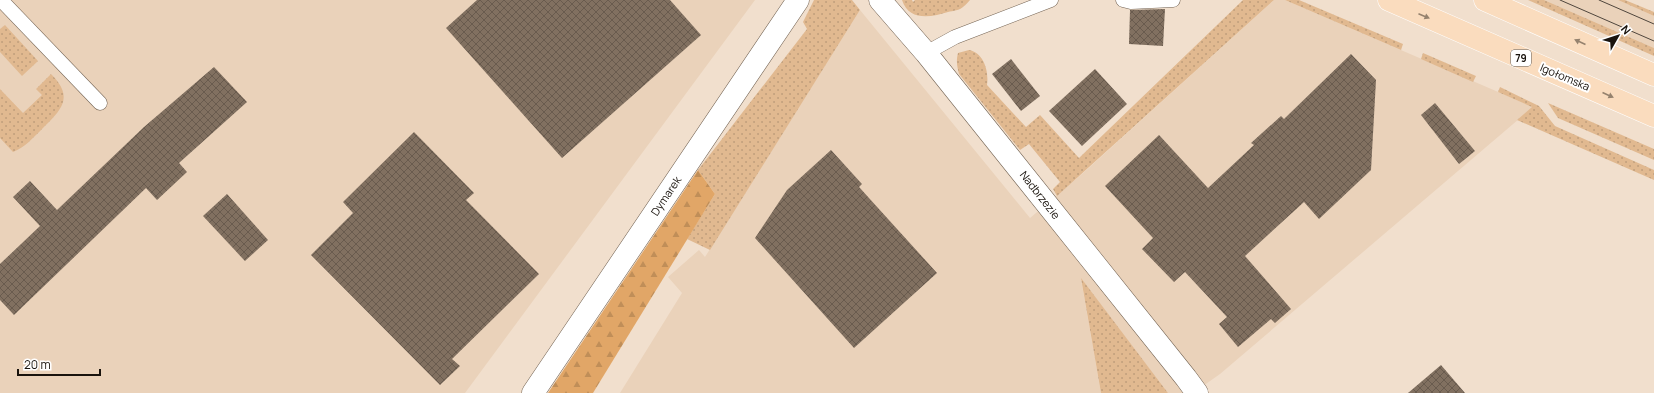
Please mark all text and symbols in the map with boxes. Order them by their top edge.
one-way arrow [1419,13,1431,19]
north arrow [1598,16,1638,56]
text: N [1618,22,1635,37]
one-way arrow [1574,39,1585,45]
road number: 79 [1511,50,1531,66]
street label: Igołomska [1538,59,1592,94]
one-way arrow [1602,92,1613,98]
street label: Nadbrzezie [1017,168,1064,222]
street label: Dymarek [647,173,685,218]
scale bar [18,351,100,377]
text: 20 m [24,356,51,373]

